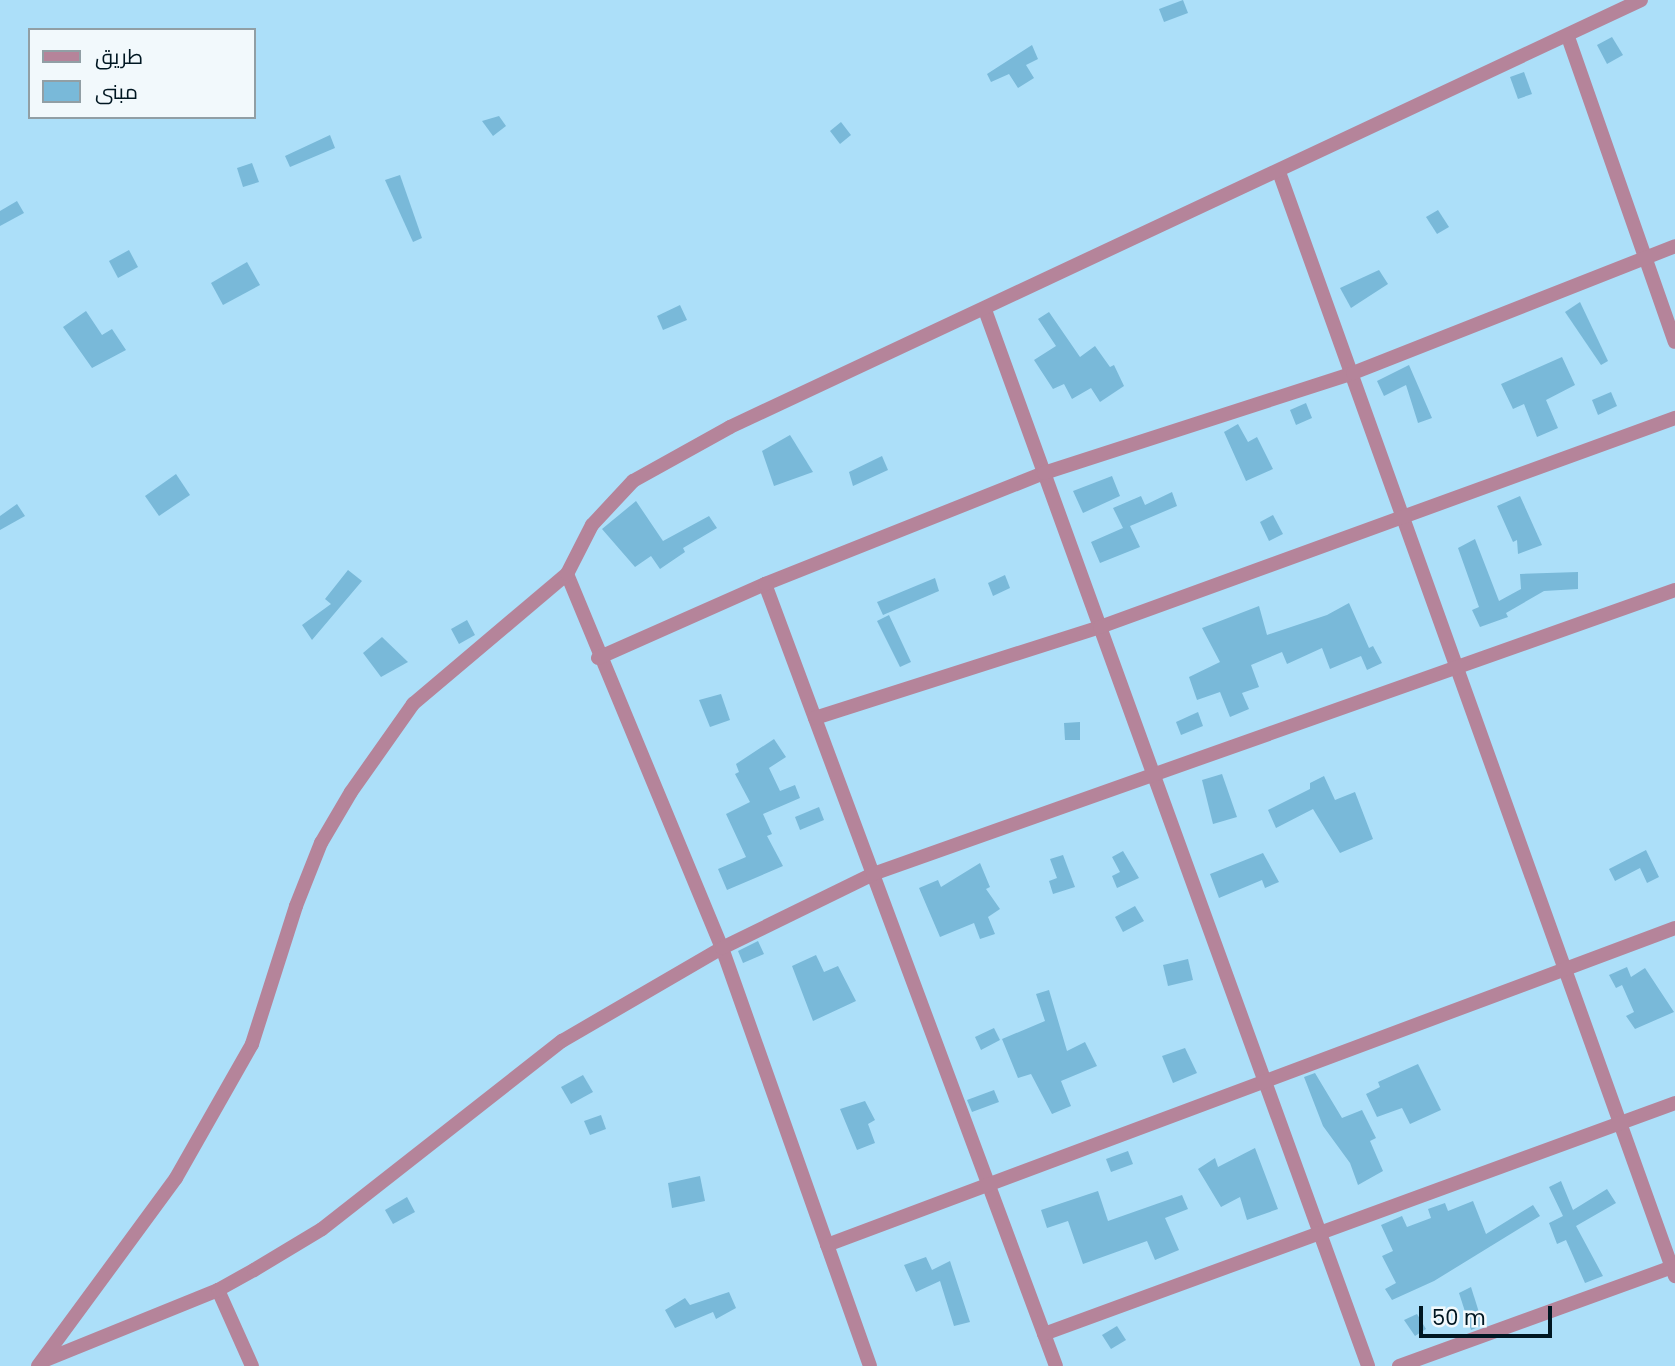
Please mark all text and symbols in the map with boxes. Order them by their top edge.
legend [28,28,256,119]
text: طريق [95,42,143,71]
text: مبنى [95,77,138,106]
scale bar [1423,1292,1556,1336]
text: 50 m [1432,1303,1486,1332]

